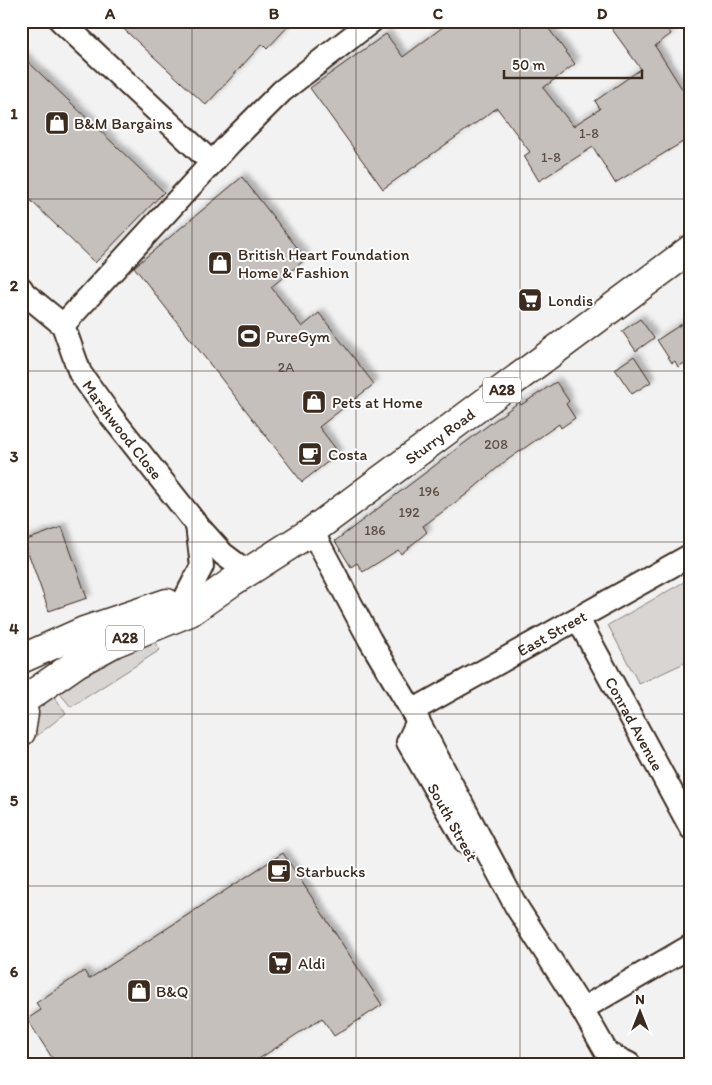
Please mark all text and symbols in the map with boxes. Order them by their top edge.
text: A [104,4,116,23]
text: B [269,4,280,23]
text: C [433,4,444,23]
text: D [597,4,608,23]
scale bar [504,48,642,80]
text: 50 m [512,56,545,74]
text: 1 [10,104,18,123]
shop icon: B&M Bargains [44,110,70,136]
place label: B&M Bargains [74,114,173,133]
house number: 1-8 [579,125,599,142]
house number: 1-8 [541,149,561,166]
place label: British Heart Foundation Home & Fashion [238,245,410,282]
shop icon: British Heart Foundation Home & Fashion [207,250,233,276]
text: 2 [10,276,19,295]
supermarket icon: Londis [517,287,543,313]
place label: Londis [548,291,593,310]
sports icon: PureGym [236,323,262,349]
place label: PureGym [266,327,330,346]
house number: 2A [278,359,294,376]
street label: Marshwood Close [78,376,166,483]
road number: A28 [483,378,521,402]
shop icon: Pets at Home [301,389,327,415]
place label: Pets at Home [332,393,423,412]
street label: Sturry Road [401,404,479,469]
house number: 208 [484,436,508,453]
cafe icon: Costa [297,441,323,467]
place label: Costa [328,445,368,464]
text: 3 [10,447,19,466]
house number: 196 [418,483,440,500]
house number: 192 [398,504,420,521]
house number: 186 [364,522,386,539]
street label: East Street [514,606,590,660]
text: 4 [9,619,19,638]
road number: A28 [106,626,144,650]
street label: Conrad Avenue [601,674,667,774]
street label: South Street [423,780,482,865]
text: 5 [10,791,19,810]
cafe icon: Starbucks [266,858,292,884]
place label: Starbucks [296,862,365,881]
supermarket icon: Aldi [267,950,293,976]
place label: Aldi [298,954,325,973]
text: 6 [10,962,19,981]
shop icon: B&Q [126,978,152,1004]
place label: B&Q [156,982,188,1001]
north arrow [614,988,664,1038]
text: N [635,991,645,1008]

